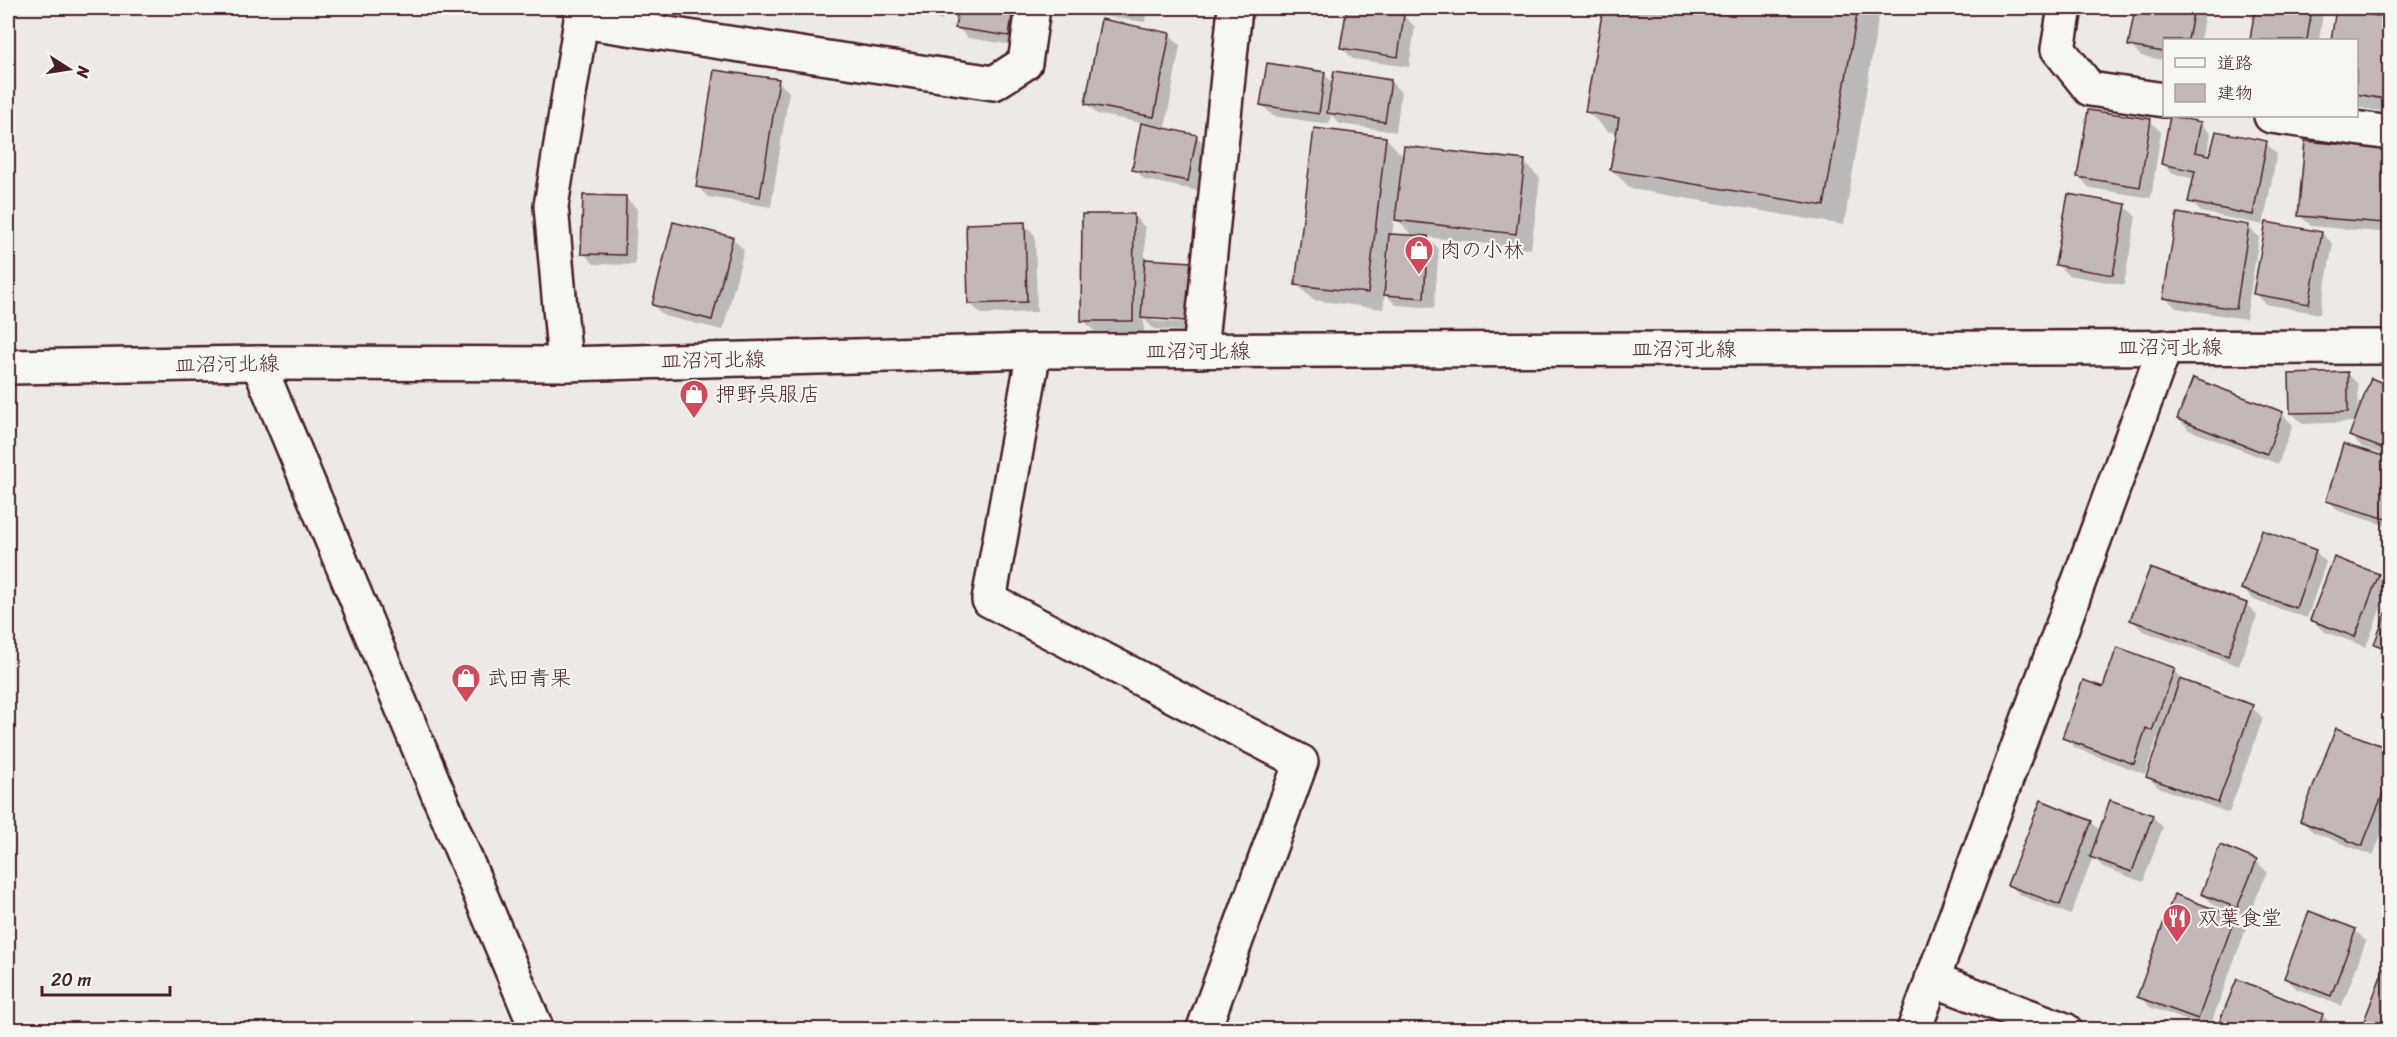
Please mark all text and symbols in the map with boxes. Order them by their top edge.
north arrow [39,39,99,99]
legend [2163,39,2358,117]
text: 道路 [2217,47,2253,79]
text: N [68,63,99,81]
text: 建物 [2217,77,2253,109]
place label: 肉の小林 [1440,231,1524,269]
shop icon: 肉の小林 [1403,234,1435,276]
street label: 皿沼河北線 [2118,328,2223,366]
street label: 皿沼河北線 [1632,330,1737,368]
street label: 皿沼河北線 [1146,332,1251,370]
street label: 皿沼河北線 [660,340,766,380]
street label: 皿沼河北線 [174,344,280,384]
place label: 押野呉服店 [715,375,820,413]
shop icon: 押野呉服店 [678,378,710,420]
place label: 武田青果 [487,659,571,697]
shop icon: 武田青果 [450,662,482,704]
place label: 双葉食堂 [2198,899,2282,937]
restaurant icon: 双葉食堂 [2161,902,2193,944]
scale bar [42,959,170,997]
text: 20 m [51,964,91,996]

